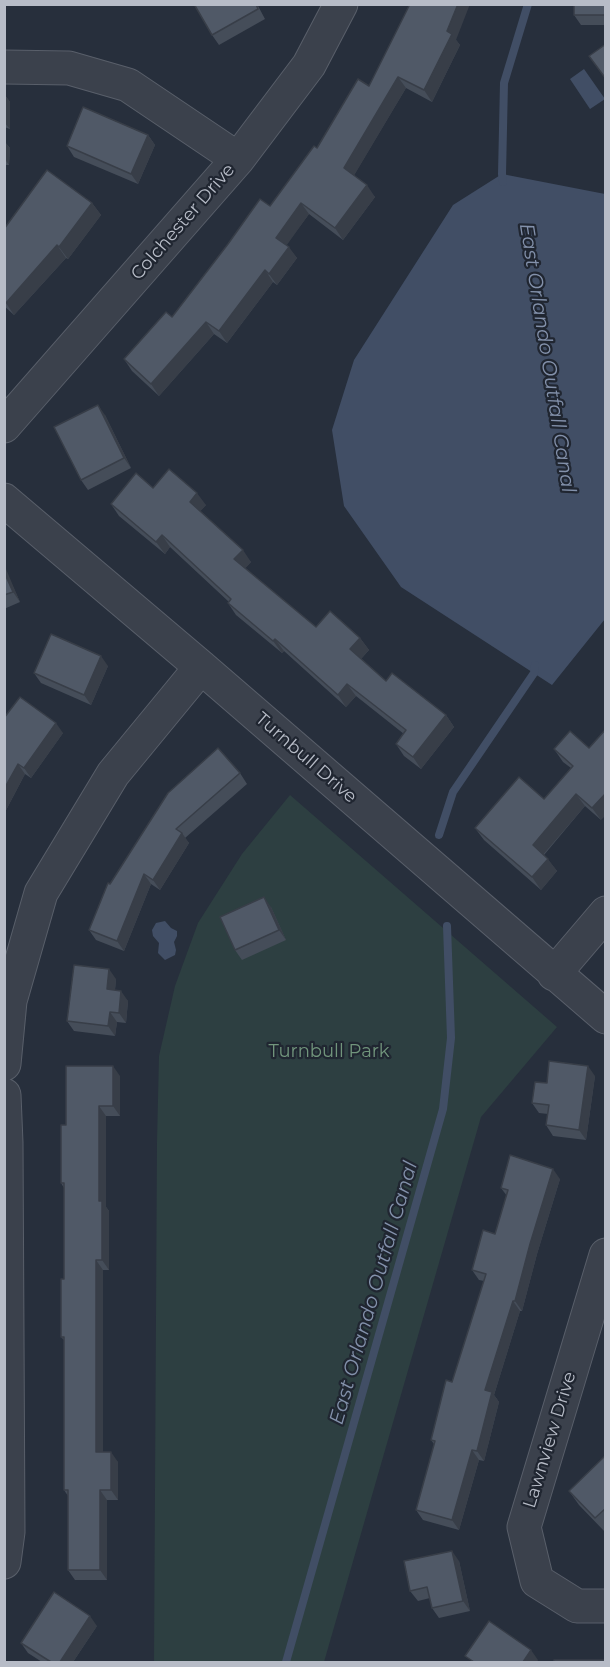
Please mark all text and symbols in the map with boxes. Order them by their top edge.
street label: Colchester Drive [127,159,239,285]
water label: East Orlando Outfall Canal [514,221,580,495]
street label: Turnbull Drive [251,708,361,808]
park label: Turnbull Park [268,1041,390,1063]
water label: East Orlando Outfall Canal [325,1159,423,1427]
street label: Lawnview Drive [519,1369,581,1511]

